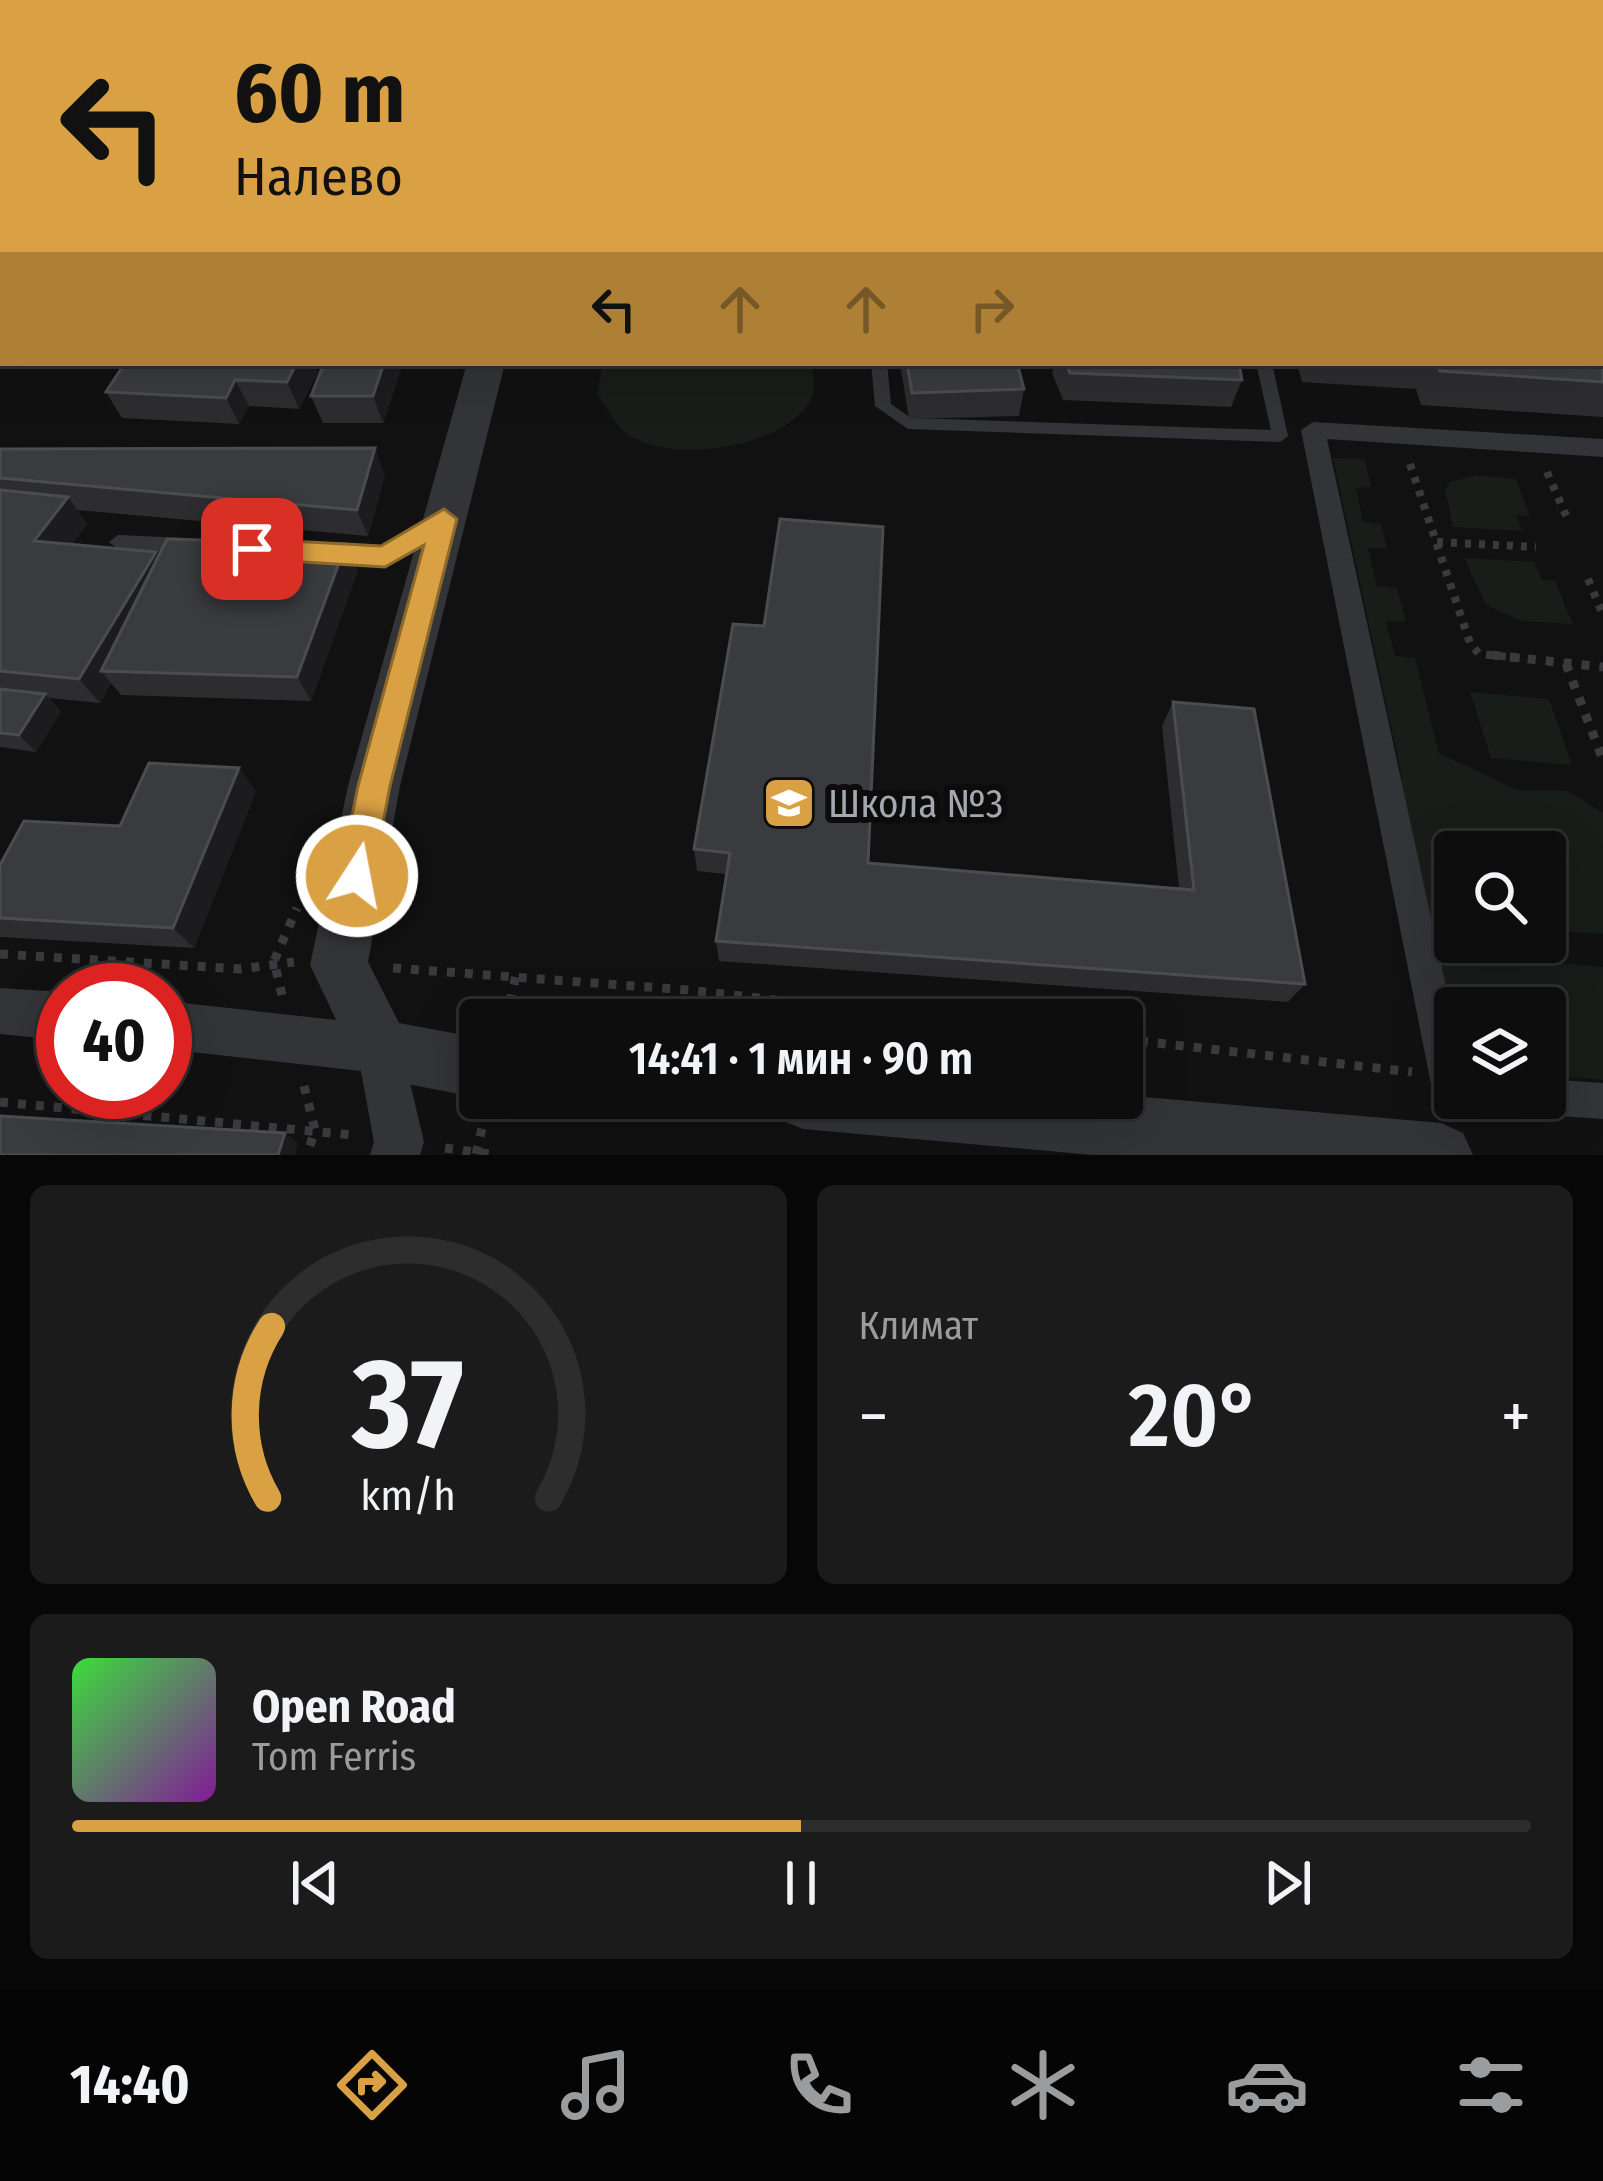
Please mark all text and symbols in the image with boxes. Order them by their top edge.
text: 60 m [234,43,405,144]
icon: left [36,48,192,204]
text: Налево [234,145,403,209]
icon: left [581,276,647,342]
icon: ahead [707,276,773,342]
icon: ahead [833,276,899,342]
icon: right [959,276,1025,342]
pin [201,498,303,600]
icon: arrive [219,516,285,582]
school or university icon: Школа №3 [761,775,817,831]
place label: Школа №3 [828,781,1003,827]
position arrow [294,813,420,939]
map controls [1434,831,1566,1119]
button: search [1434,831,1566,963]
speed limit sign: 40 [36,963,192,1119]
button: layers [1434,987,1566,1119]
text: 14:41 · 1 мин · 90 m [629,1032,973,1086]
text: Климат [859,1303,978,1349]
text: 37 [351,1330,464,1480]
text: 20° [1129,1362,1261,1470]
text: − [859,1377,888,1456]
text: + [1501,1377,1531,1456]
text: km/h [360,1469,456,1520]
text: Open Road [252,1680,456,1734]
text: Tom Ferris [252,1734,416,1780]
icon: previous [282,1850,348,1916]
icon: pause [768,1850,834,1916]
icon: next [1255,1850,1321,1916]
icon: directions [330,2043,414,2127]
icon: music [554,2043,638,2127]
icon: phone [777,2043,861,2127]
icon: climate [1001,2043,1085,2127]
icon: car [1225,2043,1309,2127]
icon: filters [1449,2043,1533,2127]
text: 14:40 [70,2053,190,2117]

